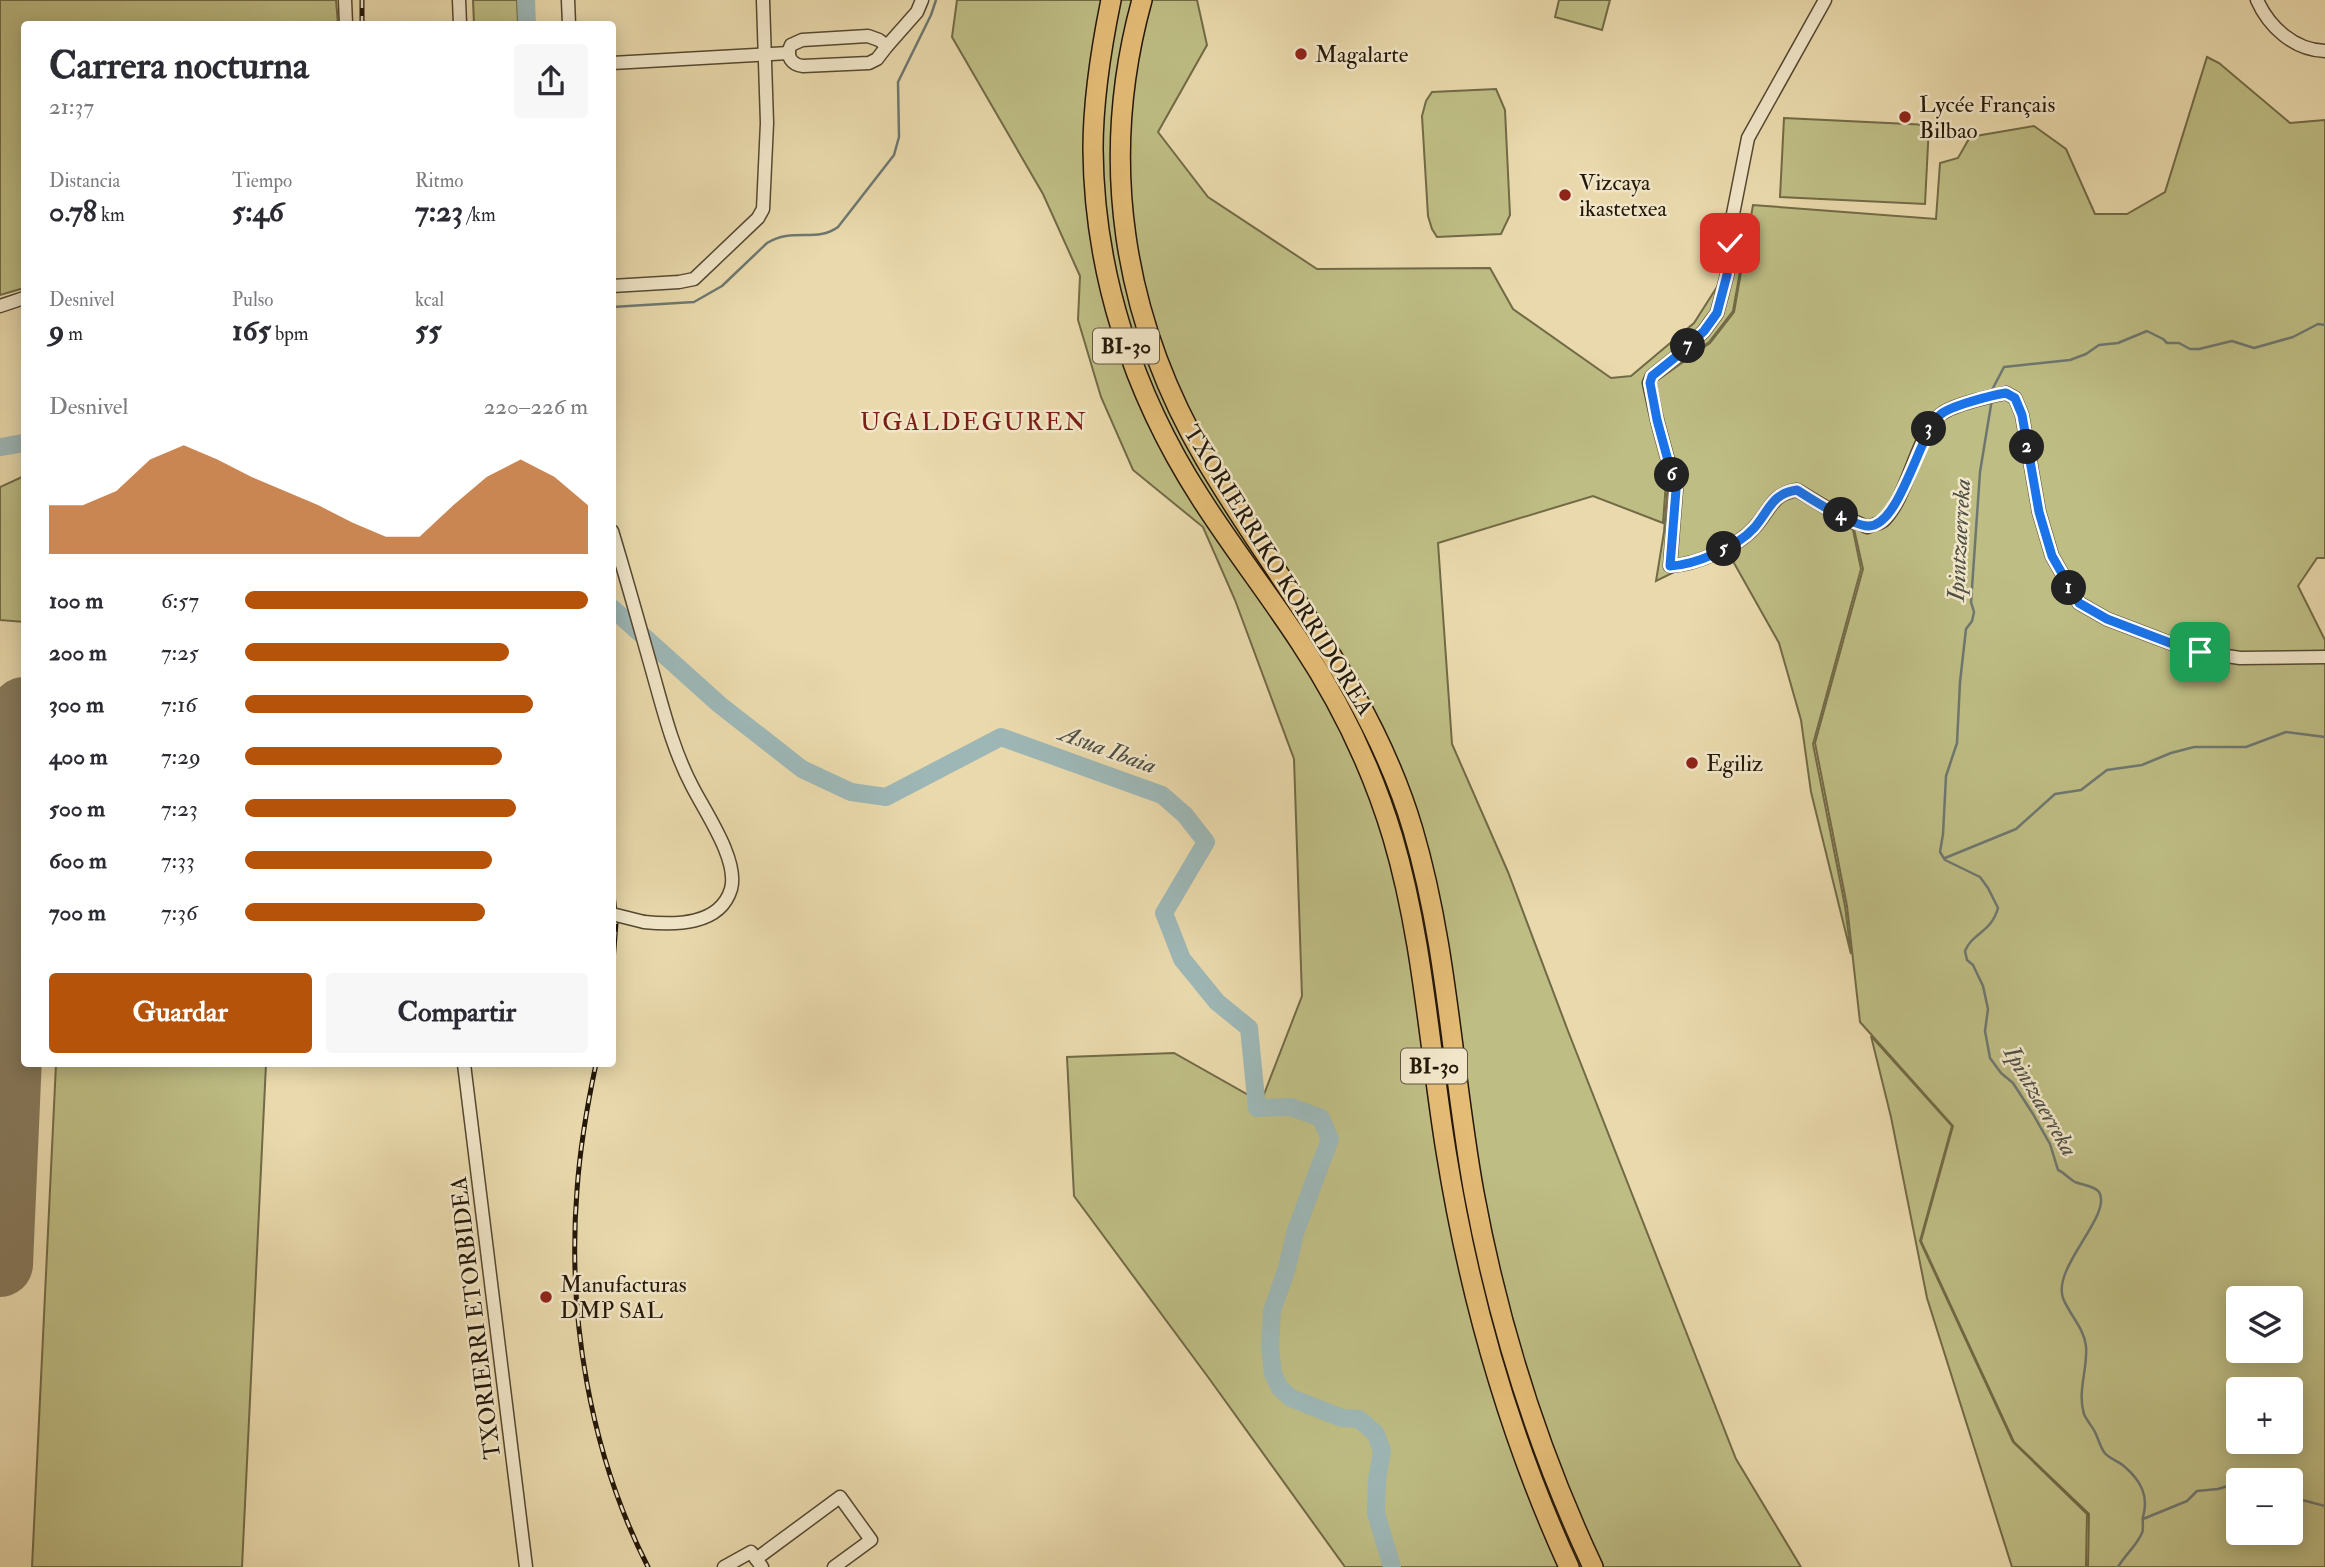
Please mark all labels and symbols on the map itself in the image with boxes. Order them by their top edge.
place label: Magalarte [1315,40,1409,69]
marker: Magalarte [1293,46,1309,62]
place label: Lycée Français Bilbao [1919,90,2055,145]
marker: Lycée Français Bilbao [1897,109,1913,125]
place label: Vizcaya ikastetxea [1579,168,1667,223]
marker: Vizcaya ikastetxea [1557,187,1573,203]
pin [1700,213,1760,273]
road number: BI-30 [1093,328,1159,364]
pin: 7 [1670,328,1706,364]
district label: UGALDEGUREN [860,407,1088,438]
pin: 3 [1912,412,1946,446]
street label: TXORIERRIKO KORRIDOREA [1177,420,1380,721]
pin: 2 [2010,430,2044,464]
pin: 6 [1654,458,1690,492]
water label: Ipintzaerreka [1941,478,1978,604]
pin: 4 [1824,498,1858,532]
pin: 5 [1706,532,1742,566]
pin: 1 [2052,570,2086,606]
pin [2170,622,2230,682]
water label: Asua Ibaia [1052,717,1161,781]
place label: Egiliz [1706,749,1763,778]
marker: Egiliz [1684,755,1700,771]
water label: Ipintzaerreka [1995,1039,2085,1162]
road number: BI-30 [1401,1048,1467,1084]
street label: TXORIERRI ETORBIDEA [444,1175,507,1461]
place label: Manufacturas DMP SAL [560,1270,687,1325]
marker: Manufacturas DMP SAL [538,1289,554,1305]

